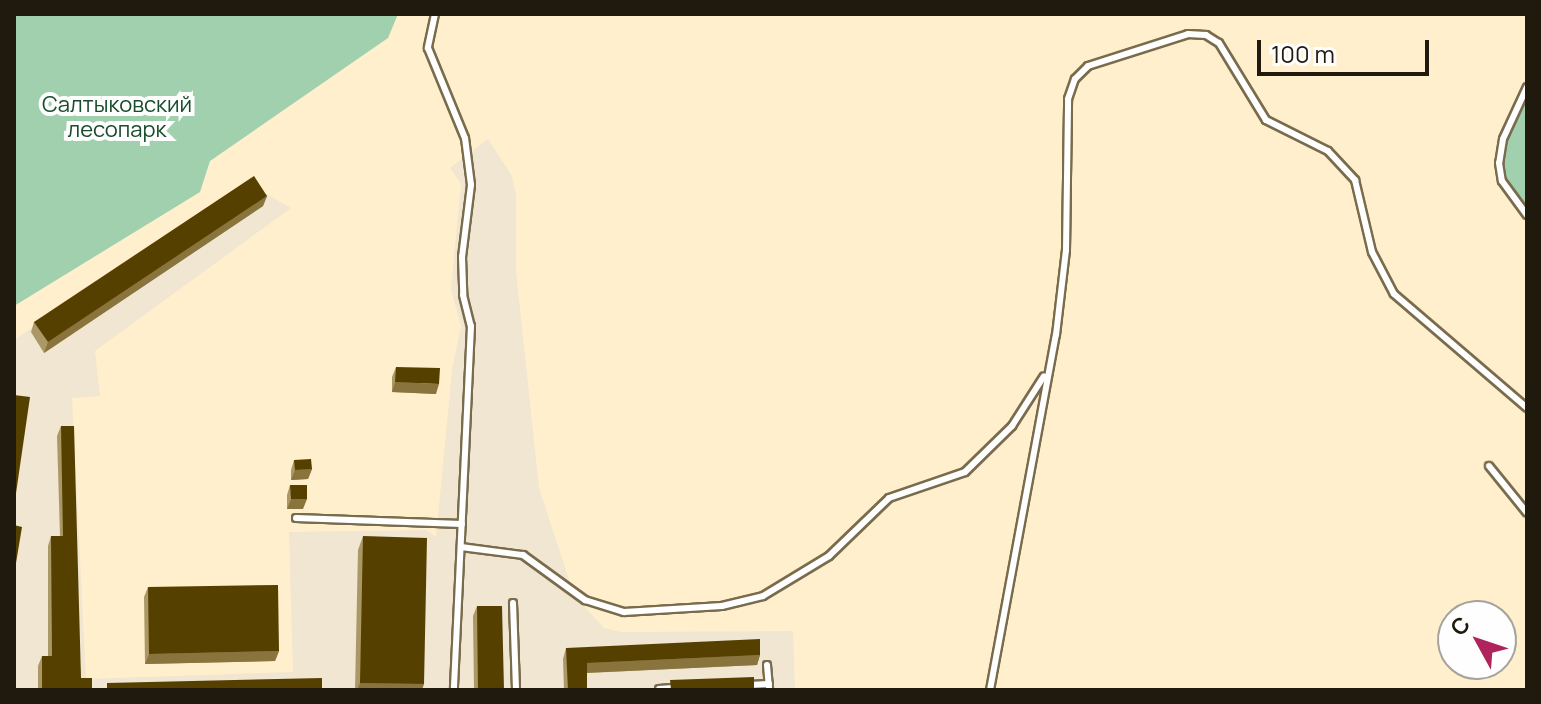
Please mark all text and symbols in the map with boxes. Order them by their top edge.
scale bar [1261,24,1433,74]
text: 100 m [1271,37,1335,70]
park label: Салтыковский лесопарк [42,91,192,142]
north arrow [1437,600,1517,680]
text: С [1443,610,1477,642]

